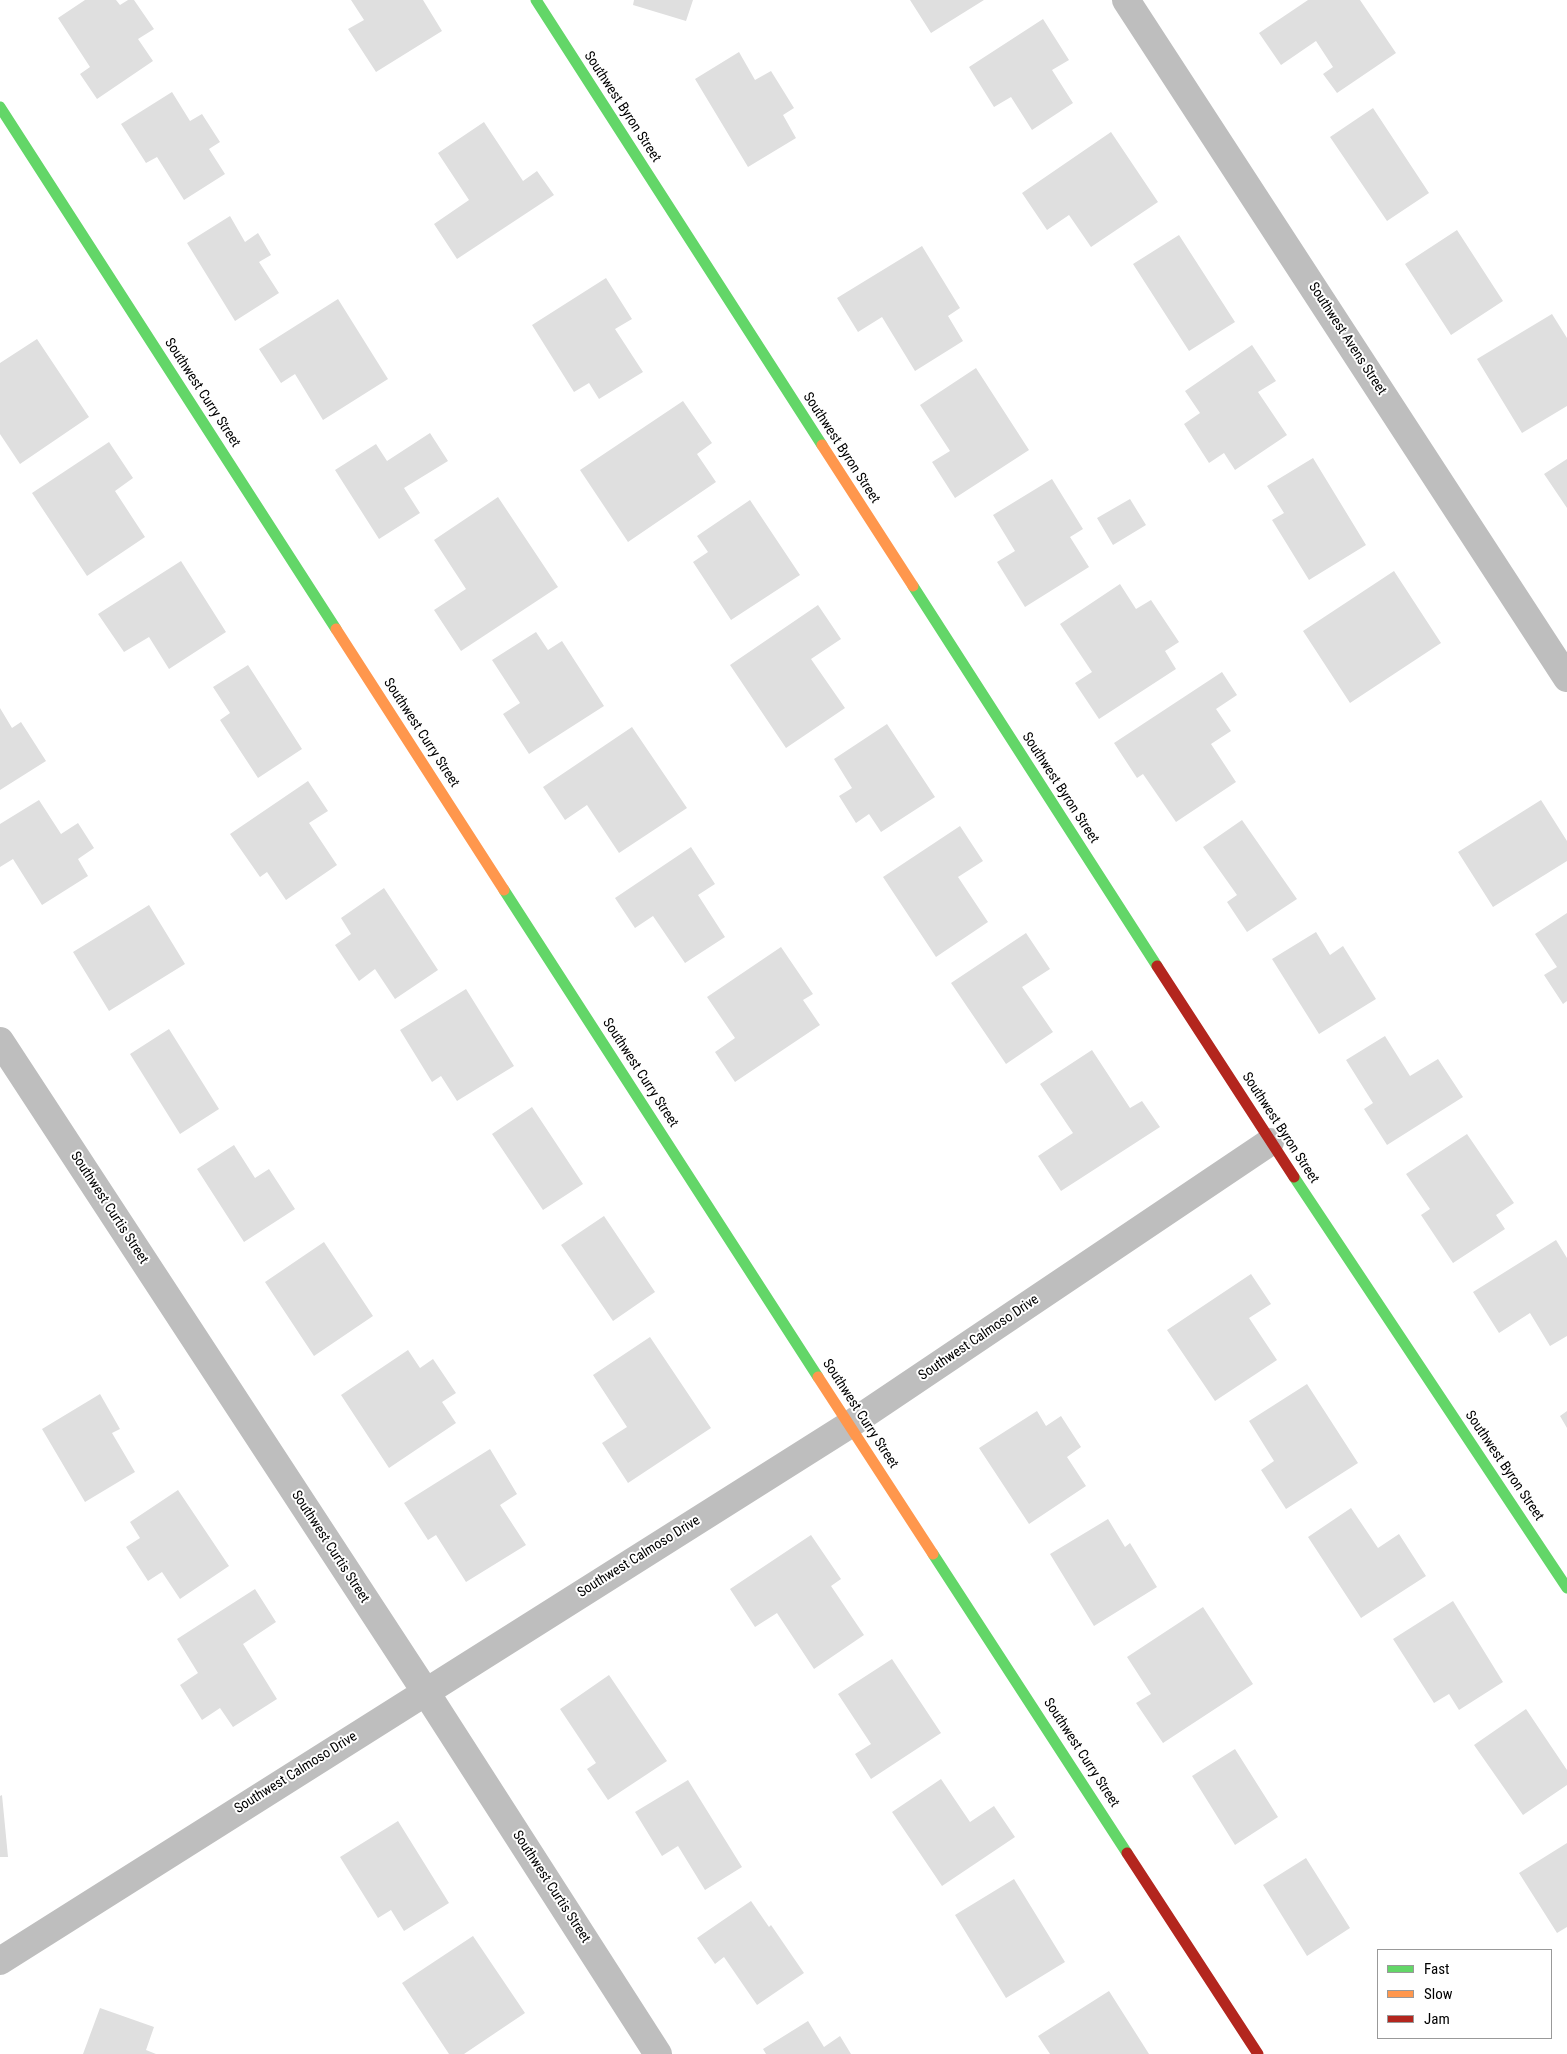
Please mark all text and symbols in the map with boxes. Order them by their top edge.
street label: Southwest Byron Street [580,48,664,166]
street label: Southwest Avens Street [1304,280,1390,398]
street label: Southwest Curry Street [160,335,244,451]
street label: Southwest Byron Street [799,389,883,507]
street label: Southwest Curry Street [379,675,463,791]
street label: Southwest Byron Street [1018,729,1102,847]
street label: Southwest Curry Street [598,1015,682,1131]
street label: Southwest Byron Street [1238,1069,1322,1187]
street label: Southwest Curtis Street [66,1149,152,1267]
street label: Southwest Calmoso Drive [916,1292,1042,1384]
street label: Southwest Curry Street [818,1356,902,1472]
street label: Southwest Byron Street [1461,1408,1547,1524]
street label: Southwest Curtis Street [287,1488,373,1606]
street label: Southwest Calmoso Drive [575,1512,703,1602]
street label: Southwest Curry Street [1039,1695,1123,1811]
street label: Southwest Calmoso Drive [232,1728,360,1818]
street label: Southwest Curtis Street [508,1828,594,1946]
legend [1377,1949,1552,2039]
text: Fast [1424,1960,1449,1978]
text: Slow [1424,1985,1453,2003]
text: Jam [1424,2010,1450,2028]

